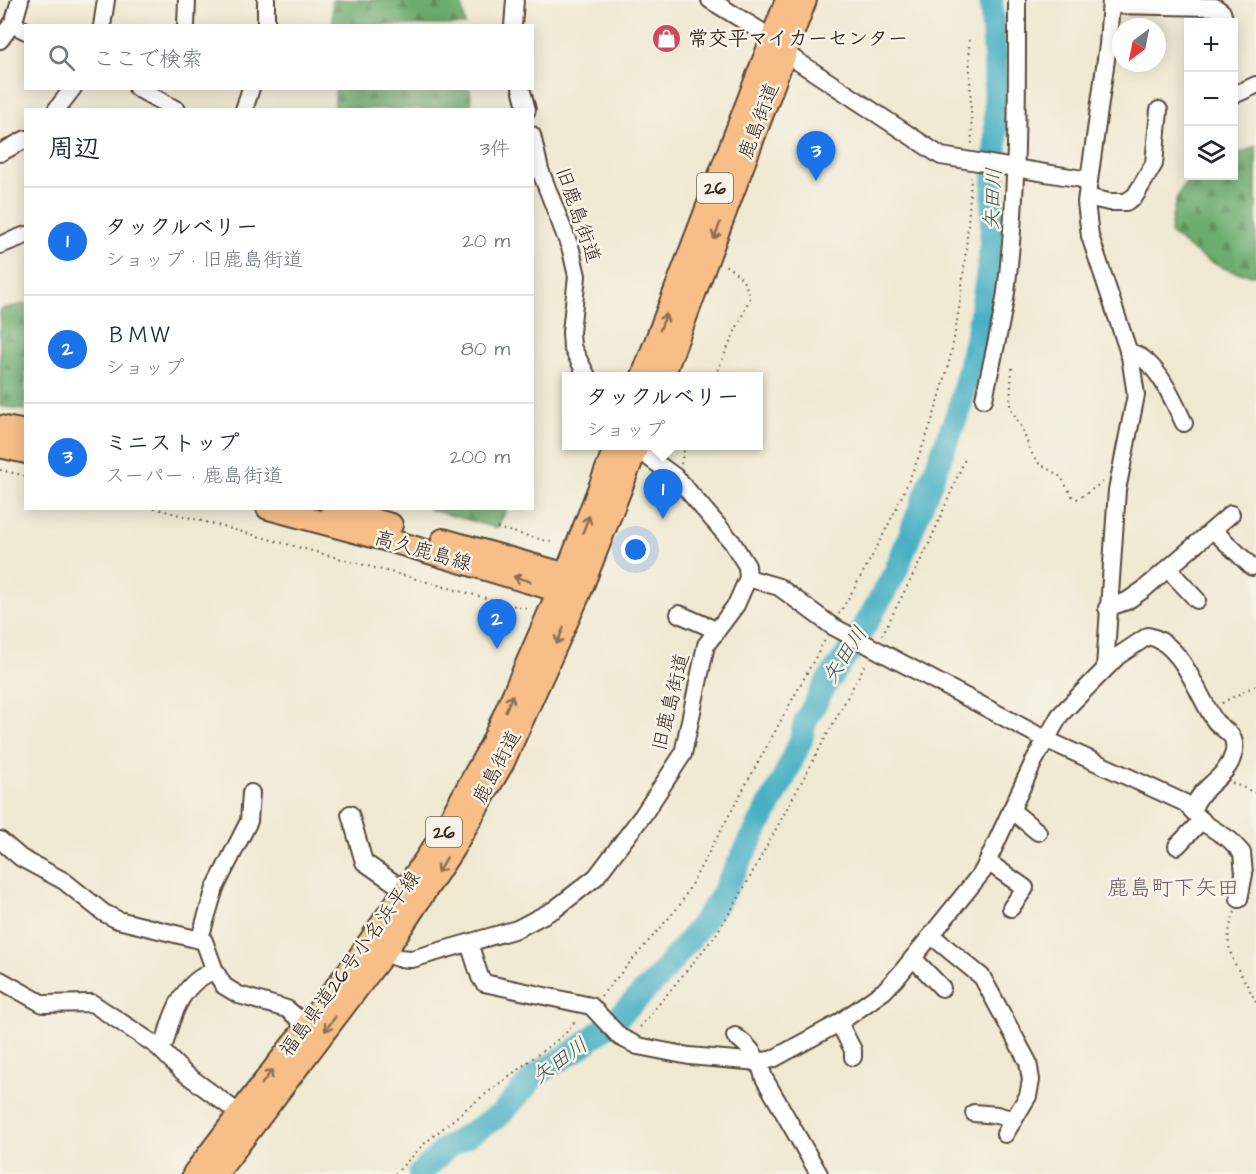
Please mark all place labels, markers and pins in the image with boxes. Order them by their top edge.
shop icon: 常交平マイカーセンター [651,23,683,55]
place label: 常交平マイカーセンター [688,25,908,53]
pin: 3 [796,132,836,181]
pin: 1 [644,470,682,519]
pin: 2 [478,600,516,649]

